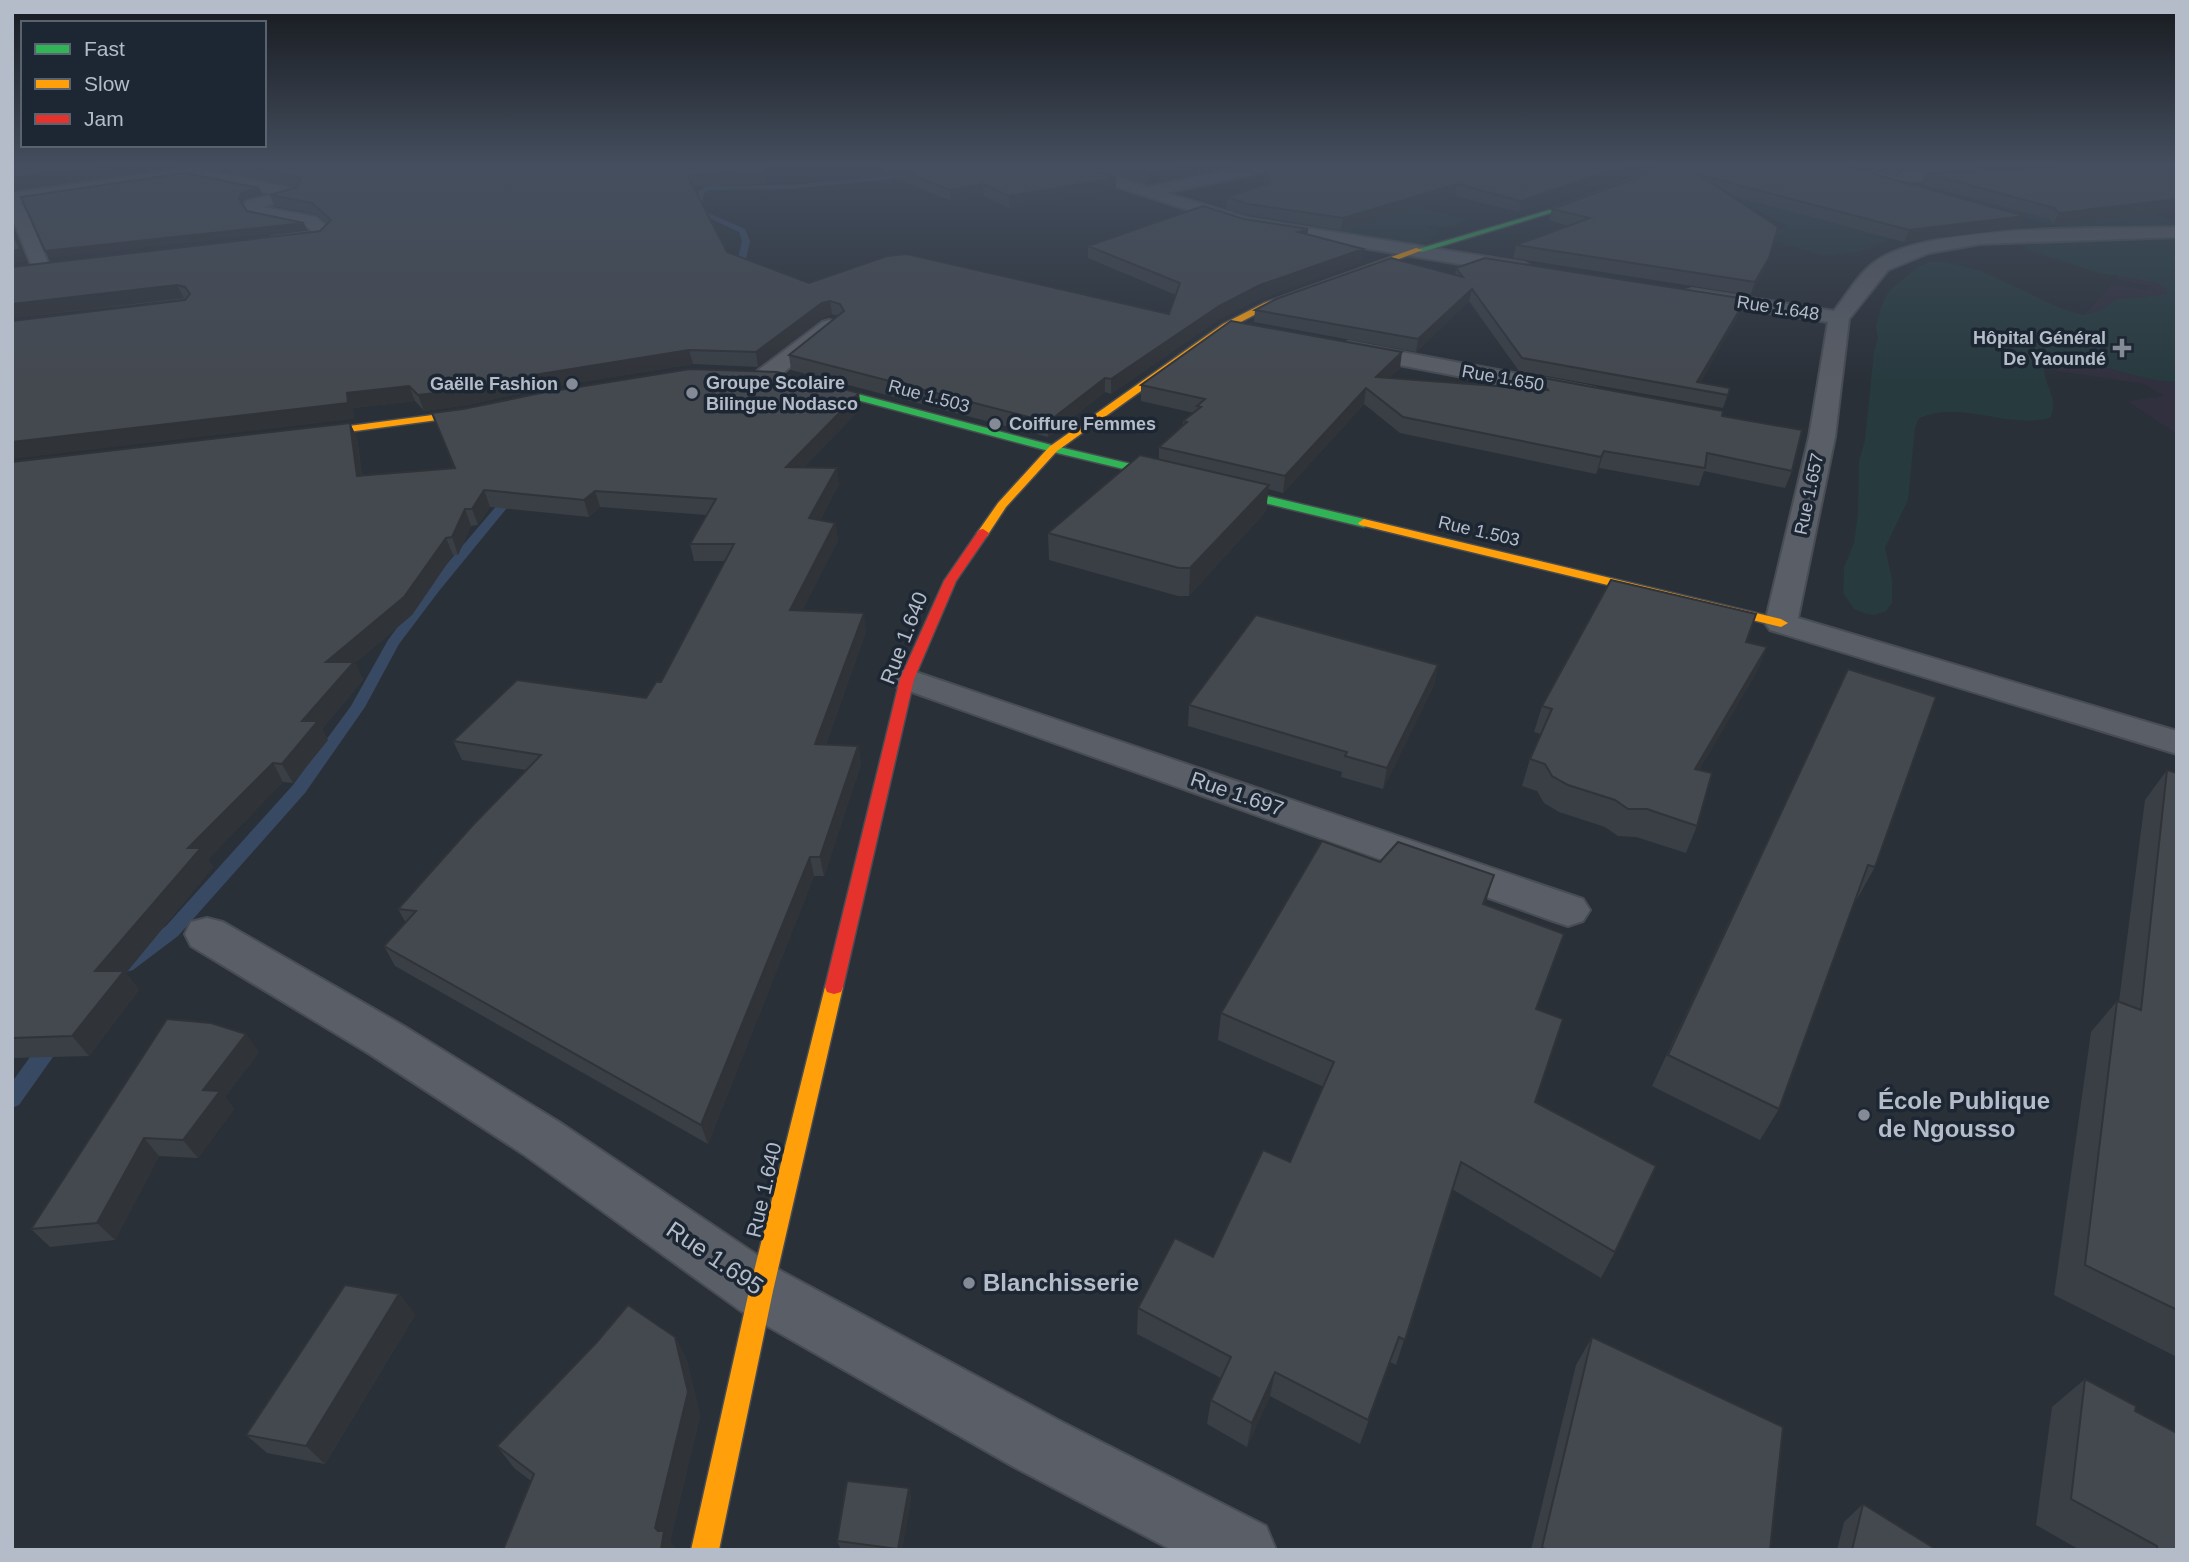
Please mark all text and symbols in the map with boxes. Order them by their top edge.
legend [21,21,266,147]
text: Fast [84,37,125,60]
text: Slow [84,72,130,95]
text: Jam [84,107,124,130]
street label: Rue 1.648 [1735,292,1821,324]
place label: Hôpital Général De Yaoundé [1973,328,2106,369]
marker: Hôpital Général De Yaoundé [2112,338,2132,358]
street label: Rue 1.650 [1460,361,1546,395]
place label: Groupe Scolaire Bilingue Nodasco [706,373,858,414]
place label: Gaëlle Fashion [430,374,558,394]
marker: Gaëlle Fashion [564,376,580,392]
street label: Rue 1.503 [886,376,972,416]
marker: Groupe Scolaire Bilingue Nodasco [684,385,700,401]
place label: Coiffure Femmes [1009,414,1156,434]
marker: Coiffure Femmes [987,416,1003,432]
street label: Rue 1.657 [1791,451,1827,537]
street label: Rue 1.503 [1436,512,1522,550]
street label: Rue 1.640 [875,588,932,687]
street label: Rue 1.697 [1188,767,1287,820]
place label: École Publique de Ngousso [1878,1087,2050,1142]
marker: École Publique de Ngousso [1856,1107,1872,1123]
street label: Rue 1.640 [741,1140,786,1240]
street label: Rue 1.695 [662,1215,769,1300]
place label: Blanchisserie [983,1269,1139,1296]
marker: Blanchisserie [961,1275,977,1291]

